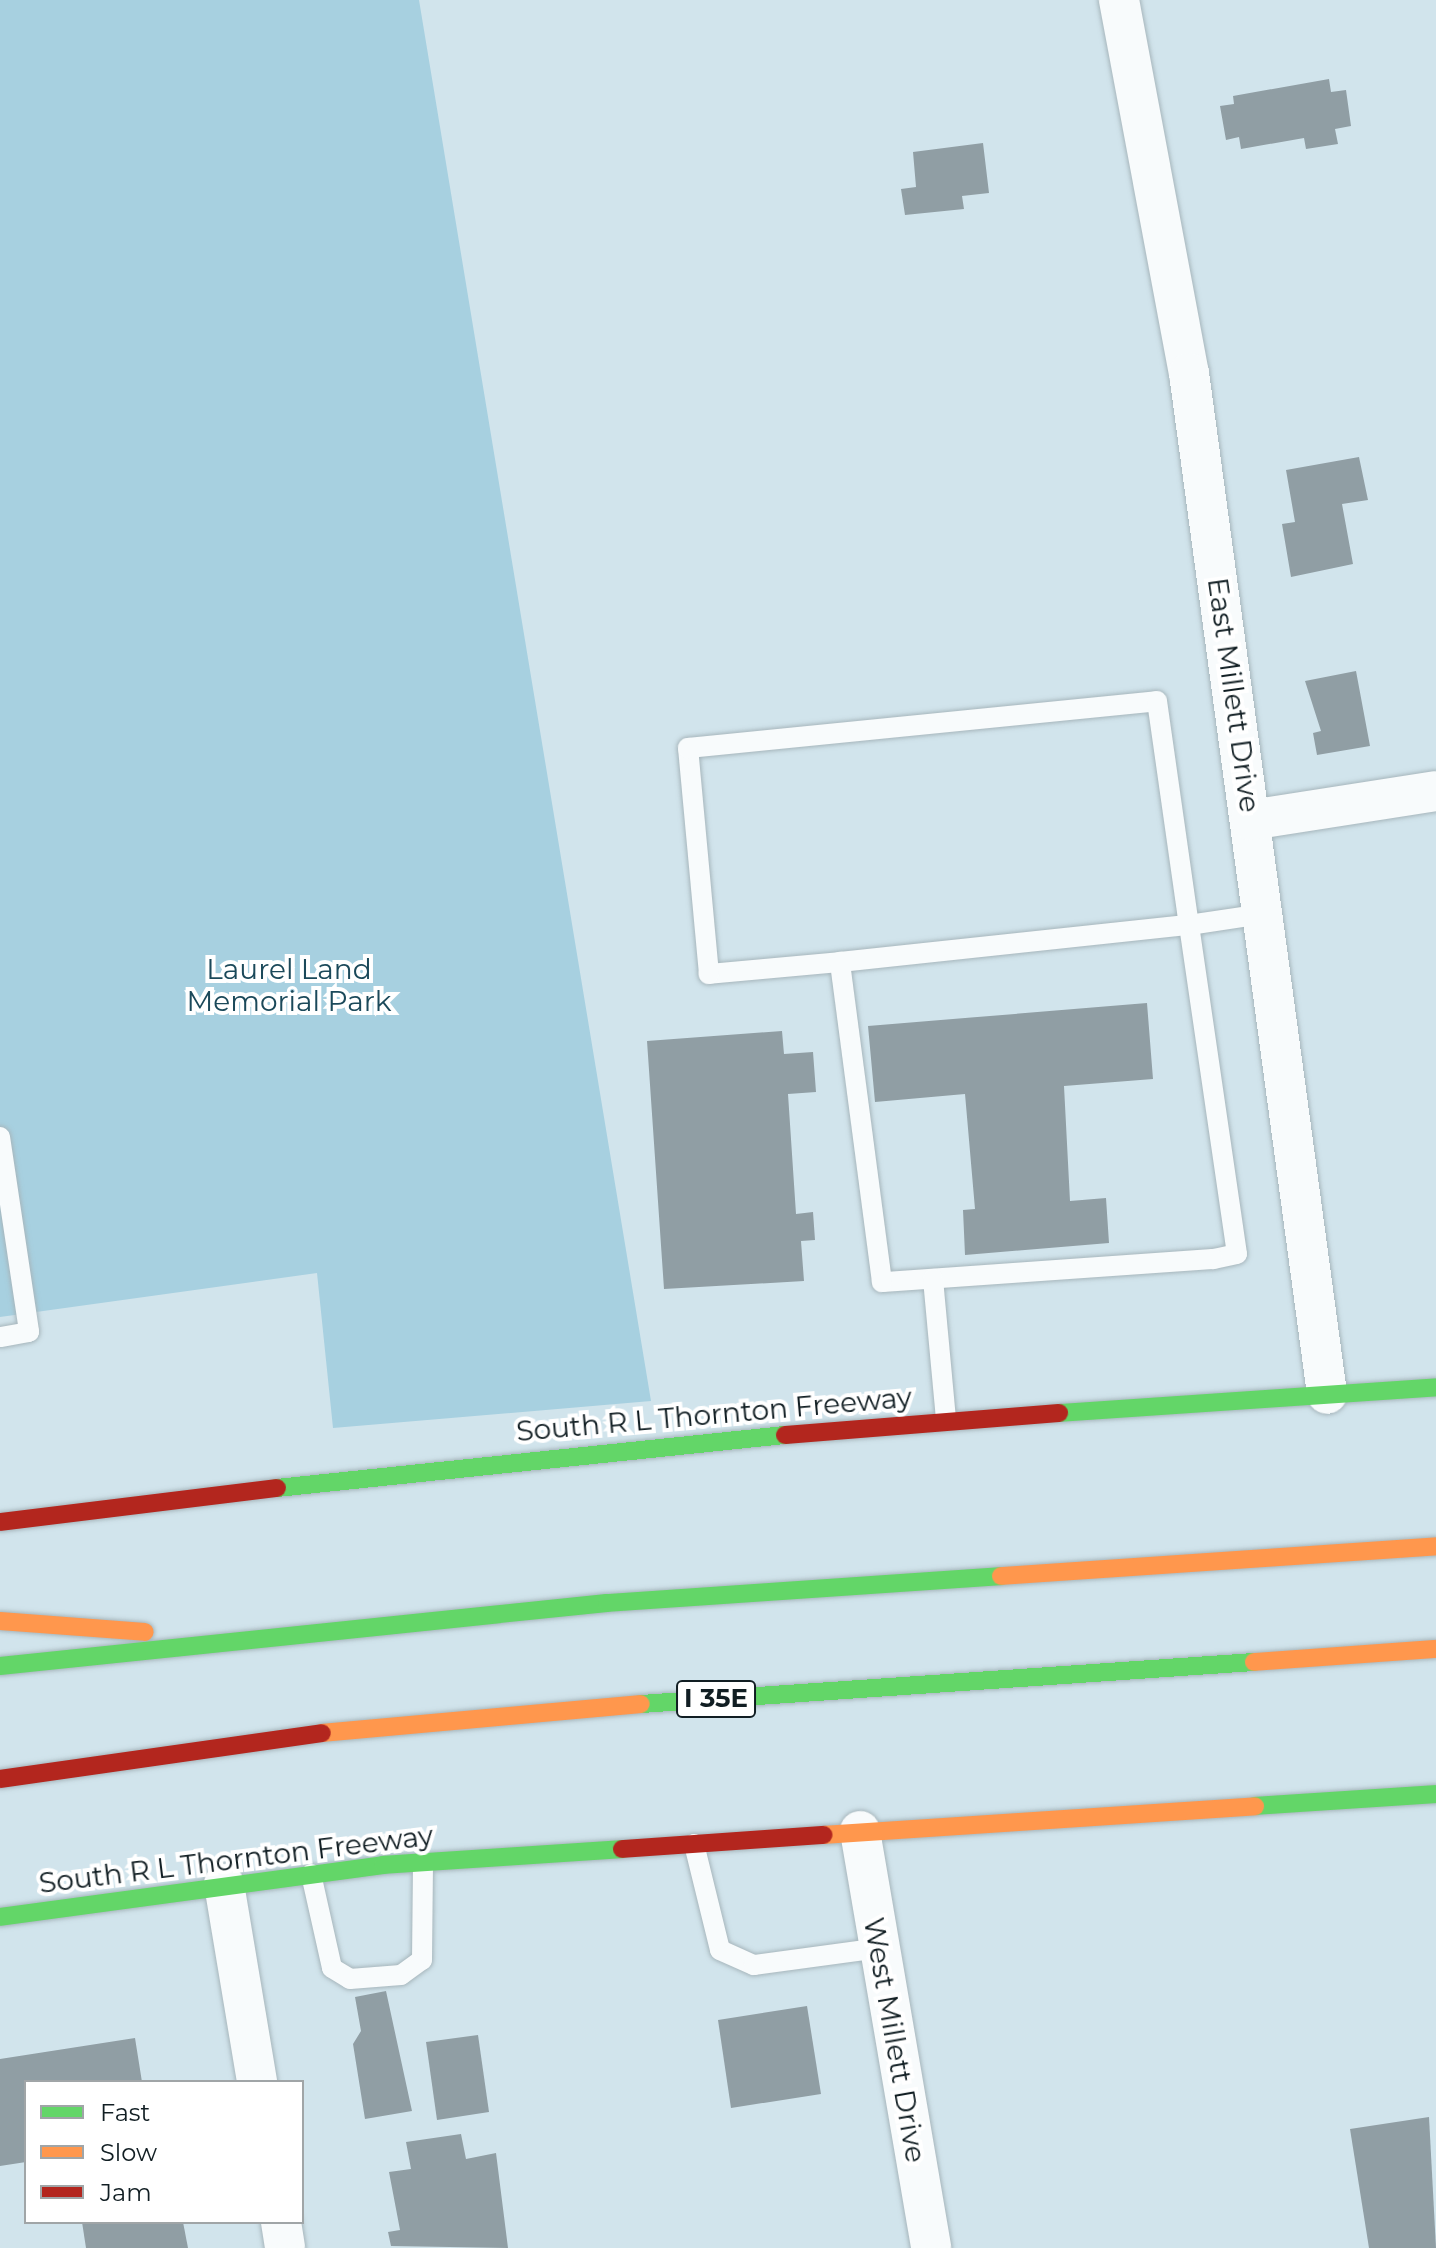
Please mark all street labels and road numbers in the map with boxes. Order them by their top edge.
street label: East Millett Drive [1201,575,1267,815]
street label: South R L Thornton Freeway [515,1380,913,1448]
road number: I 35E [676,1677,756,1721]
street label: South R L Thornton Freeway [37,1818,435,1900]
street label: West Millett Drive [857,1915,933,2165]

